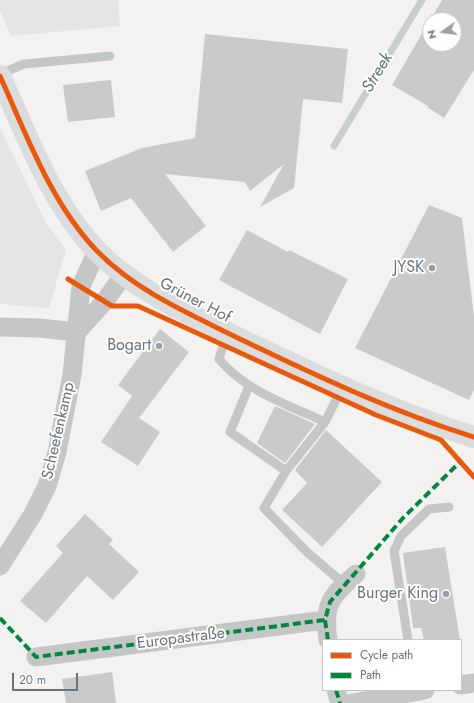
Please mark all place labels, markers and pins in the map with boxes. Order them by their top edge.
place label: JYSK [393,258,424,278]
marker: JYSK [427,263,437,273]
place label: Bogart [107,336,151,356]
marker: Bogart [154,341,164,351]
place label: Burger King [357,584,438,604]
marker: Burger King [441,589,451,599]

